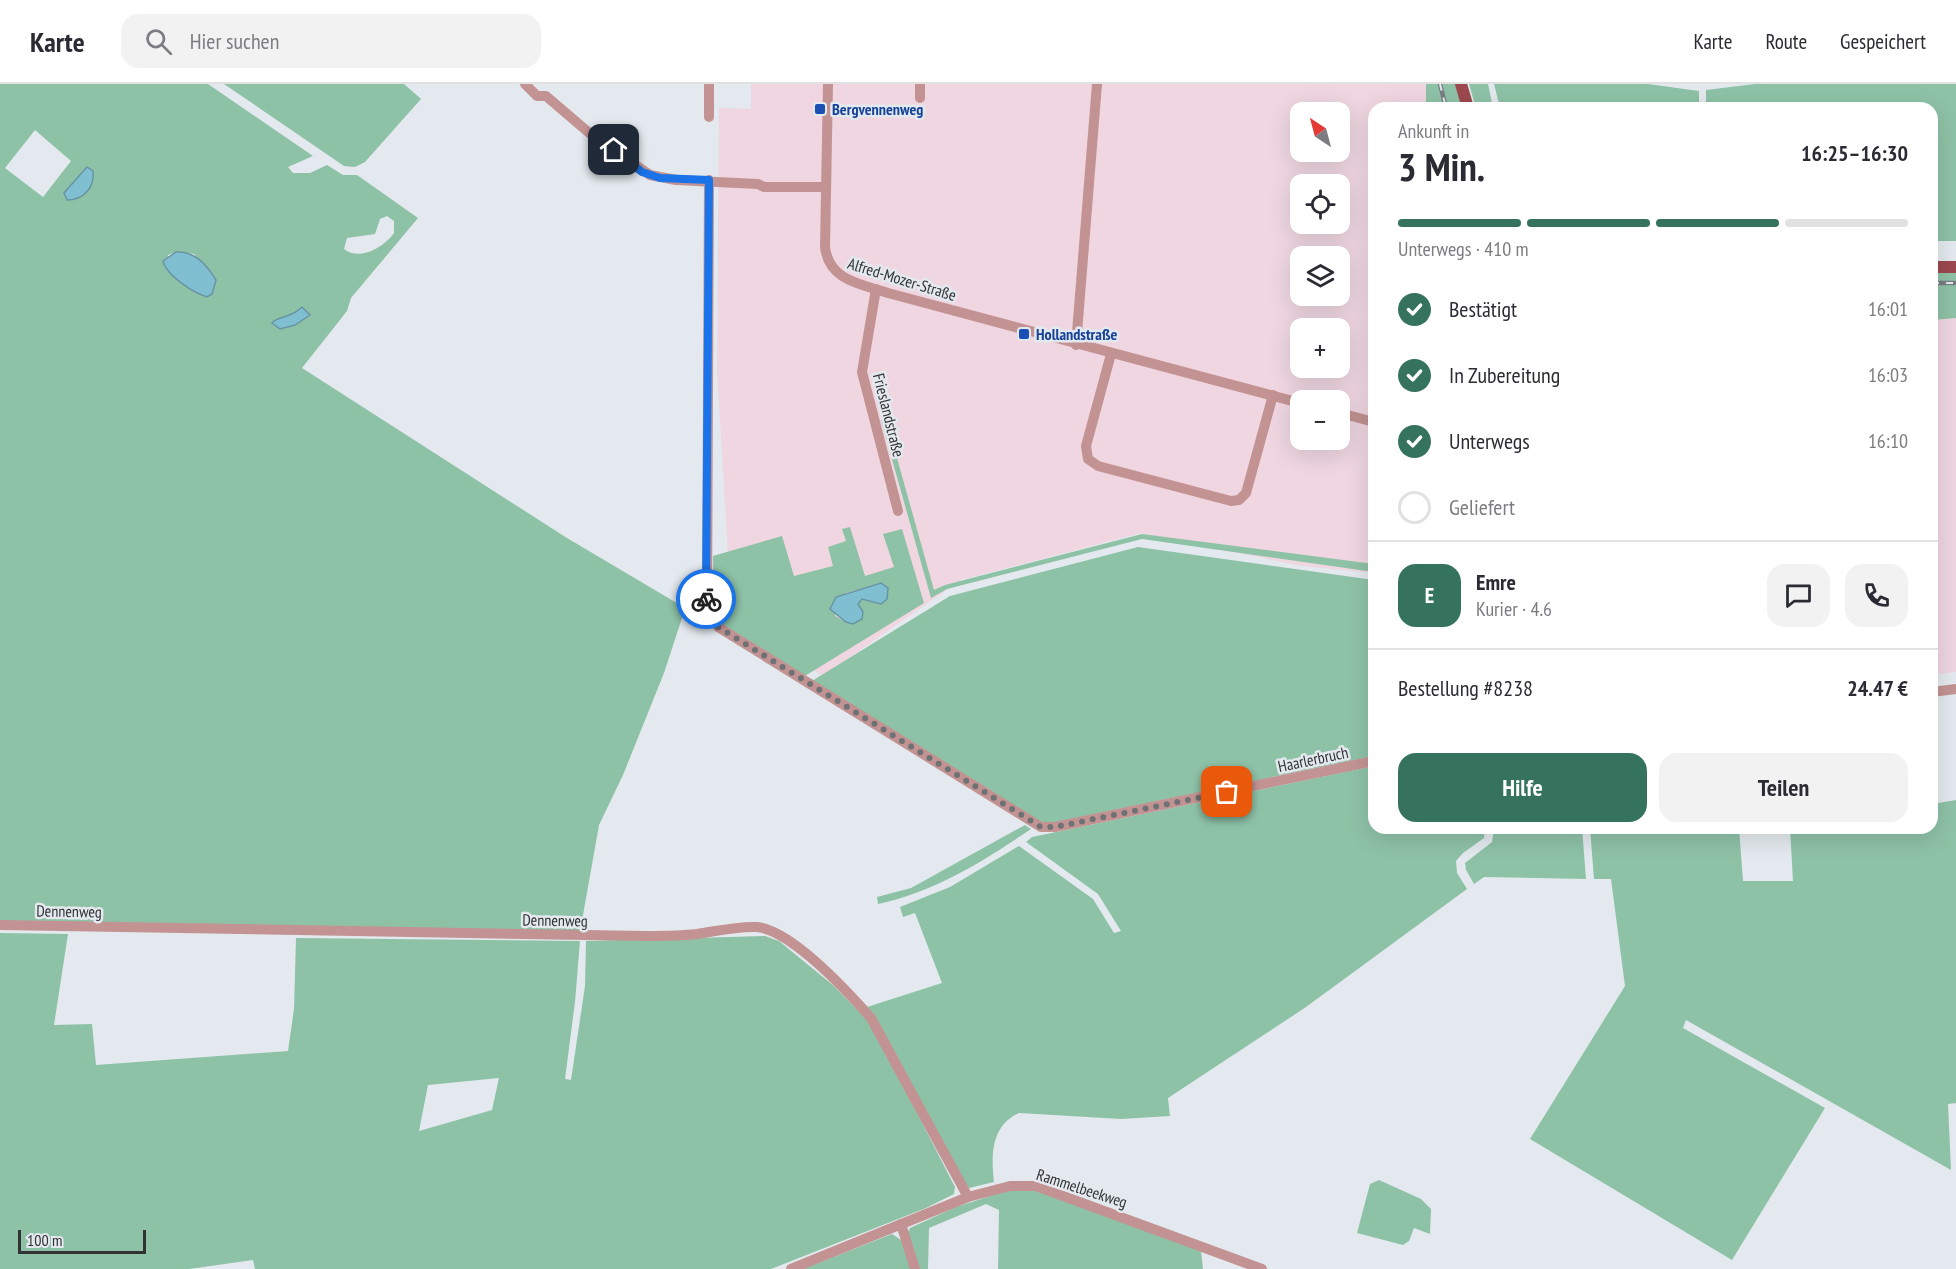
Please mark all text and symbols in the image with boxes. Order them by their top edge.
search box [121,14,541,68]
text: Karte [30,23,85,60]
icon: search [142,25,175,58]
text: Hier suchen [190,27,279,55]
text: Karte [1694,28,1732,55]
text: Route [1765,28,1807,55]
text: Gespeichert [1840,28,1926,55]
place label: Bergvennenweg [832,99,923,119]
marker: Bergvennenweg [813,102,827,116]
north arrow [1290,102,1350,162]
map controls [1290,102,1350,450]
text: Ankunft in [1398,118,1469,144]
pin [588,124,639,175]
icon: home [597,133,630,166]
text: 16:25–16:30 [1801,139,1908,167]
text: 3 Min. [1398,141,1485,192]
button: locate [1290,174,1350,234]
text: Unterwegs · 410 m [1398,236,1528,262]
button: layers [1290,246,1350,306]
street label: Alfred-Mozer-Straße [845,253,959,305]
icon: check [1398,293,1431,326]
text: Bestätigt [1449,295,1517,323]
text: 16:01 [1868,296,1908,322]
button: + [1290,318,1350,378]
place label: Hollandstraße [1036,324,1117,344]
marker: Hollandstraße [1017,327,1031,341]
icon: check [1398,359,1431,392]
text: In Zubereitung [1449,361,1560,389]
text: 16:03 [1868,362,1908,388]
street label: Frieslandstraße [869,371,909,459]
button: − [1290,390,1350,450]
icon: check [1398,425,1431,458]
text: Unterwegs [1449,427,1530,455]
text: 16:10 [1868,428,1908,454]
text: Geliefert [1449,493,1515,521]
button: chat [1767,564,1830,627]
button: phone [1845,564,1908,627]
text: Emre [1476,568,1516,596]
courier [676,569,736,629]
text: E [1425,581,1434,609]
icon: bike [690,583,723,616]
text: Kurier · 4.6 [1476,596,1552,622]
text: Bestellung #8238 [1398,674,1533,702]
text: 24.47 € [1847,674,1908,702]
street label: Haarlerbruch [1276,742,1350,776]
button: Hilfe [1398,753,1647,822]
button: Teilen [1659,753,1908,822]
pin [1201,766,1252,817]
icon: bag [1210,775,1243,808]
street label: Dennenweg [36,900,102,922]
street label: Dennenweg [522,909,588,931]
street label: Rammelbeekweg [1034,1164,1130,1212]
scale bar [18,1227,146,1254]
text: 100 m [27,1230,62,1250]

